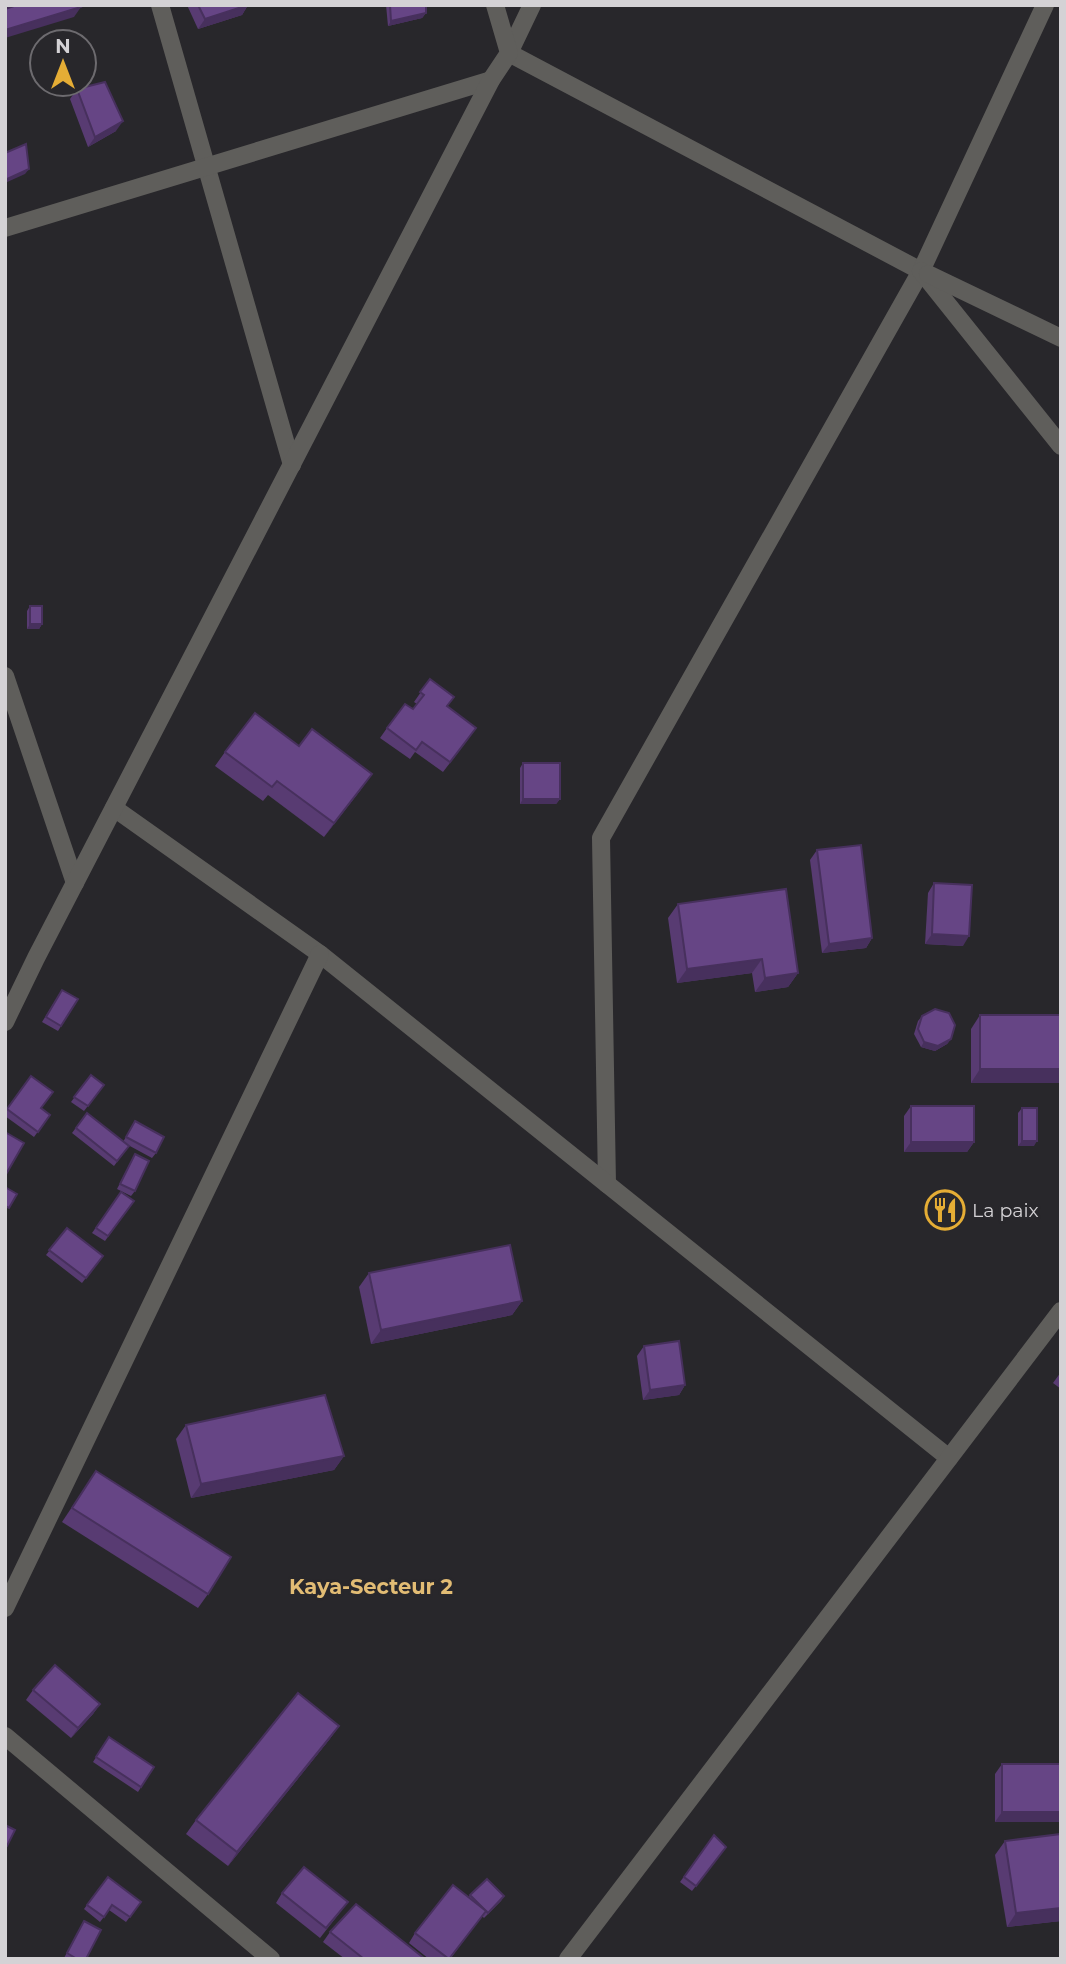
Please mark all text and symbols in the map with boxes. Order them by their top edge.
north arrow [28,28,98,98]
text: N [55,35,71,58]
restaurant icon: La paix [924,1189,966,1231]
place label: La paix [972,1199,1039,1222]
district label: Kaya-Secteur 2 [289,1574,453,1599]

